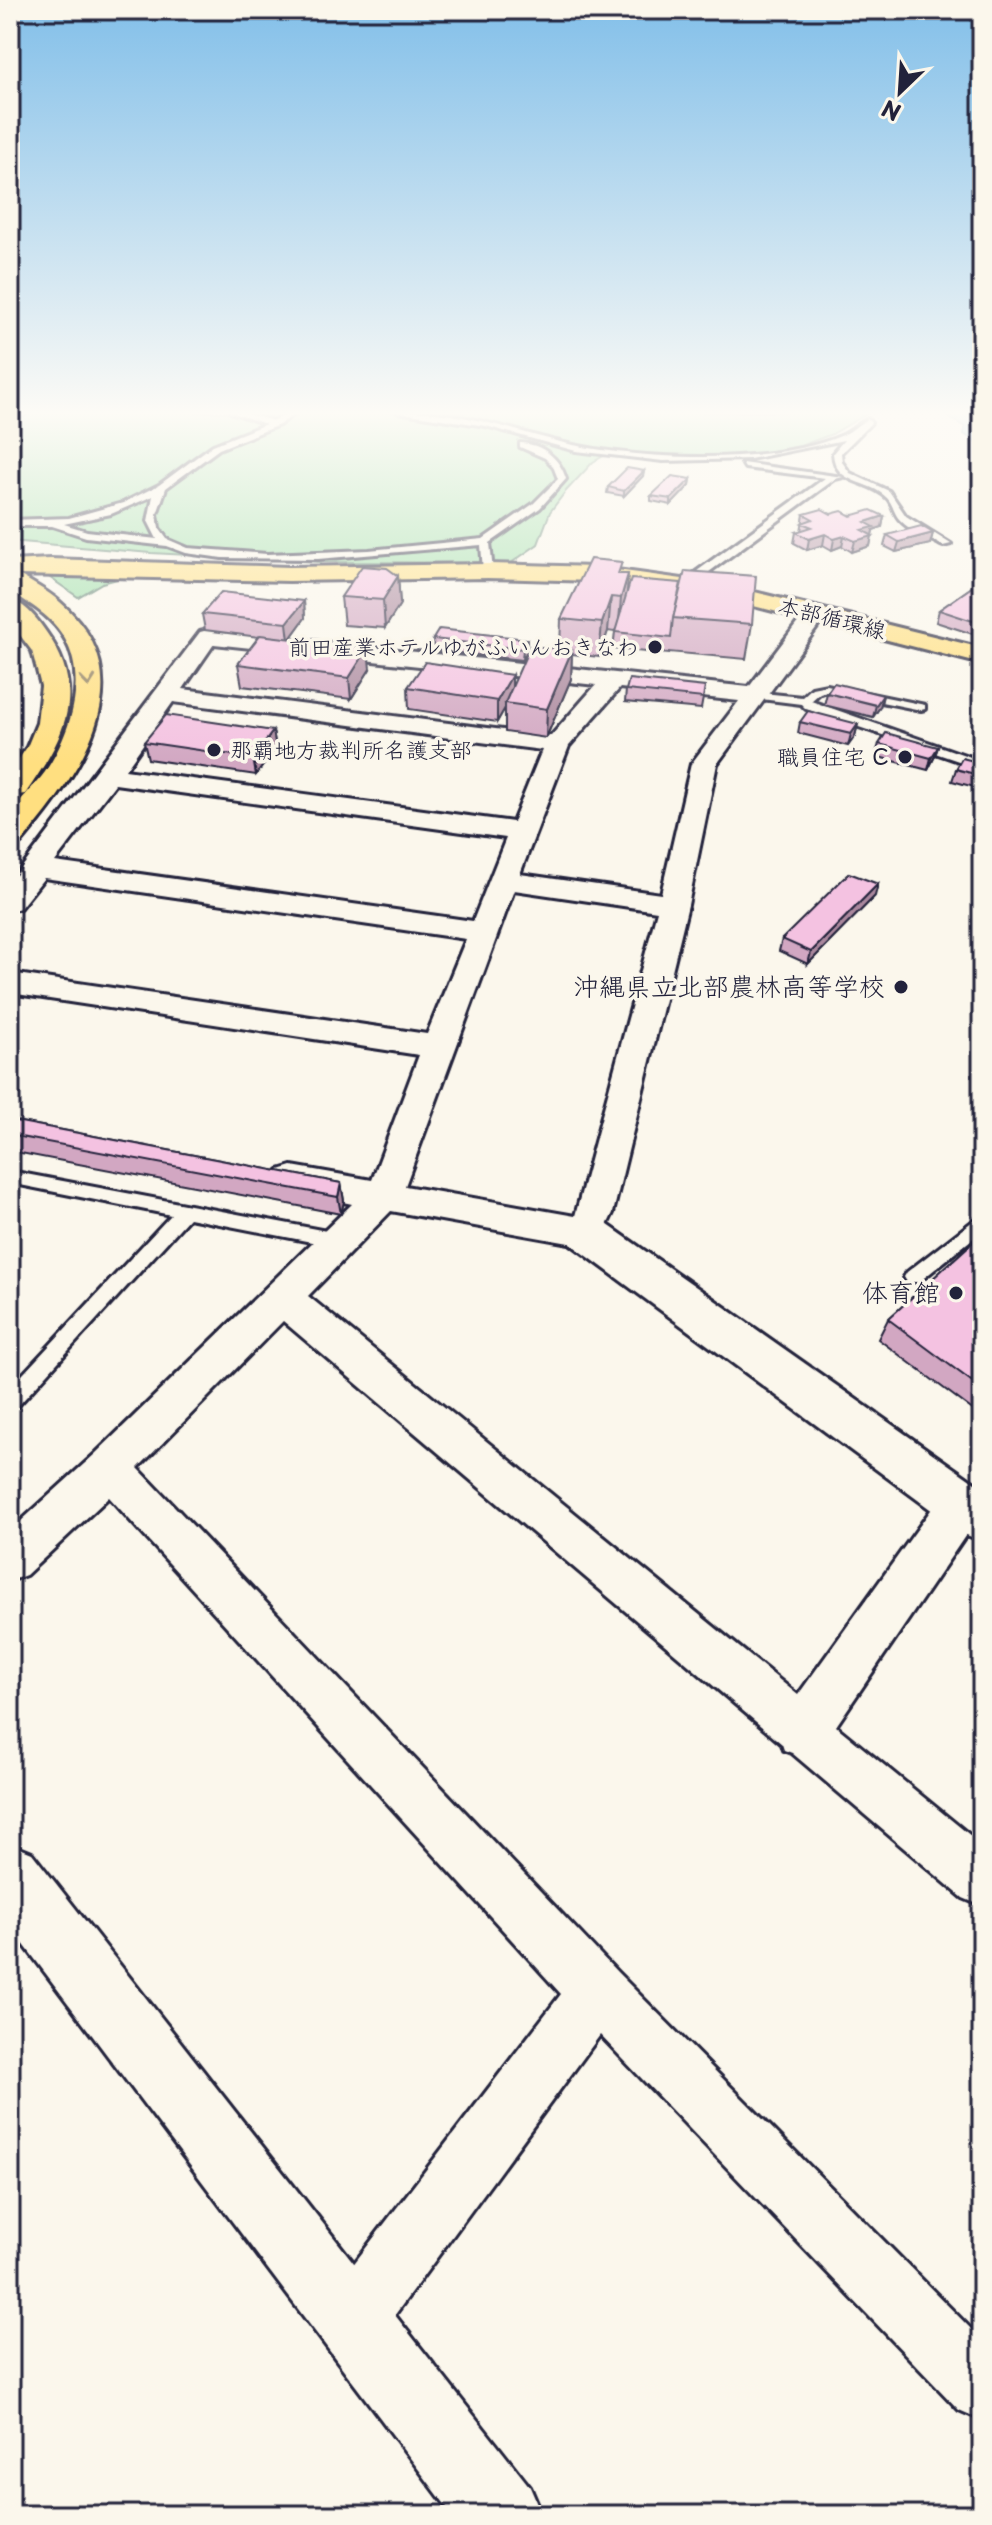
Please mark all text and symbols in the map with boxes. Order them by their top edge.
north arrow [860,52,940,132]
text: N [876,93,906,130]
street label: 本部循環線 [775,587,890,646]
place label: 前田産業ホテルゆがふいんおきなわ [288,629,639,662]
marker: 前田産業ホテルゆがふいんおきなわ [646,638,664,656]
one-way arrow [79,674,96,687]
place label: 那覇地方裁判所名護支部 [230,732,472,765]
place label: 職員住宅 C [777,739,889,772]
marker: 那覇地方裁判所名護支部 [205,741,223,759]
marker: 職員住宅 C [896,748,914,766]
place label: 沖縄県立北部農林高等学校 [573,966,885,1005]
marker: 沖縄県立北部農林高等学校 [892,978,910,996]
place label: 体育館 [862,1272,940,1311]
marker: 体育館 [947,1284,965,1302]

